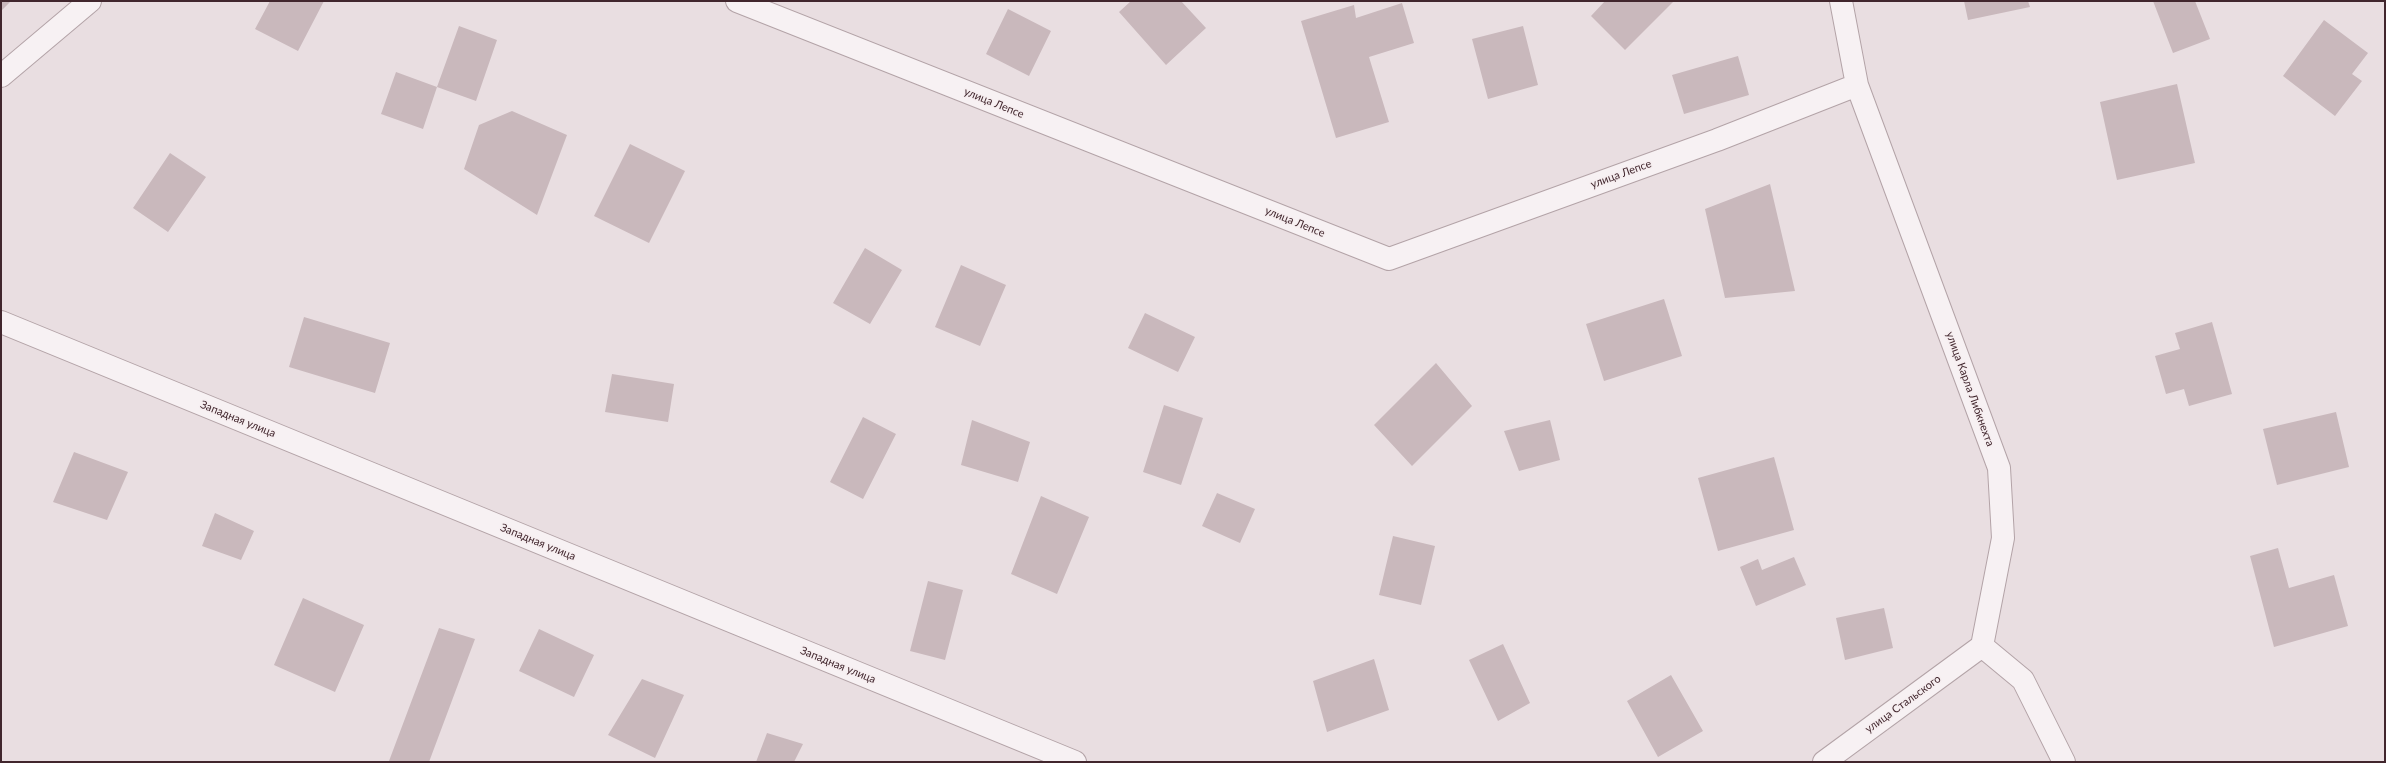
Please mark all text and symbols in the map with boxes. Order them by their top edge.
street label: улица Лепсе [962,85,1026,121]
street label: улица Лепсе [1589,157,1653,191]
street label: улица Лепсе [1263,204,1327,240]
street label: улица Карла Либкнехта [1943,330,1997,448]
street label: Западная улица [198,398,278,440]
street label: Западная улица [498,521,578,563]
street label: Западная улица [798,644,878,686]
street label: улица Стальского [1863,672,1943,736]

